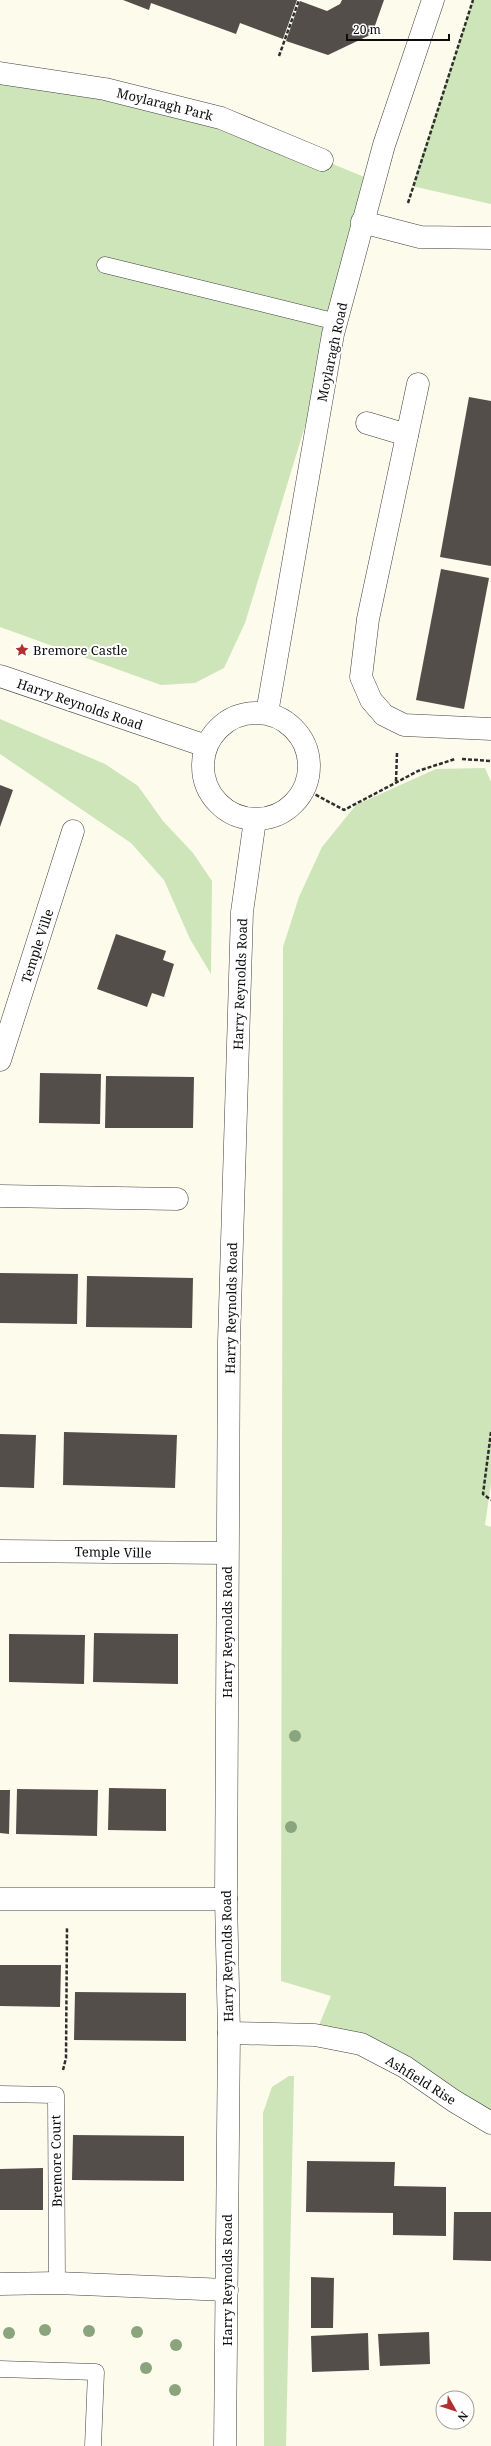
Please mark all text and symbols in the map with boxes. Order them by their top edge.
scale bar [347,16,449,42]
text: 20 m [353,21,381,38]
street label: Moylaragh Park [115,83,216,125]
street label: Moylaragh Road [313,301,351,403]
place label: Bremore Castle [33,641,128,659]
place icon: Bremore Castle [14,642,30,658]
street label: Harry Reynolds Road [15,674,145,734]
street label: Temple Ville [17,907,57,985]
street label: Harry Reynolds Road [229,918,251,1050]
street label: Harry Reynolds Road [221,1242,241,1374]
street label: Temple Ville [74,1542,152,1562]
street label: Harry Reynolds Road [218,1566,236,1698]
street label: Harry Reynolds Road [217,1890,237,2022]
street label: Ashfield Rise [382,2051,460,2109]
street label: Bremore Court [46,2114,66,2207]
street label: Harry Reynolds Road [218,2214,236,2346]
north arrow [435,2390,475,2430]
text: N [454,2409,472,2425]

